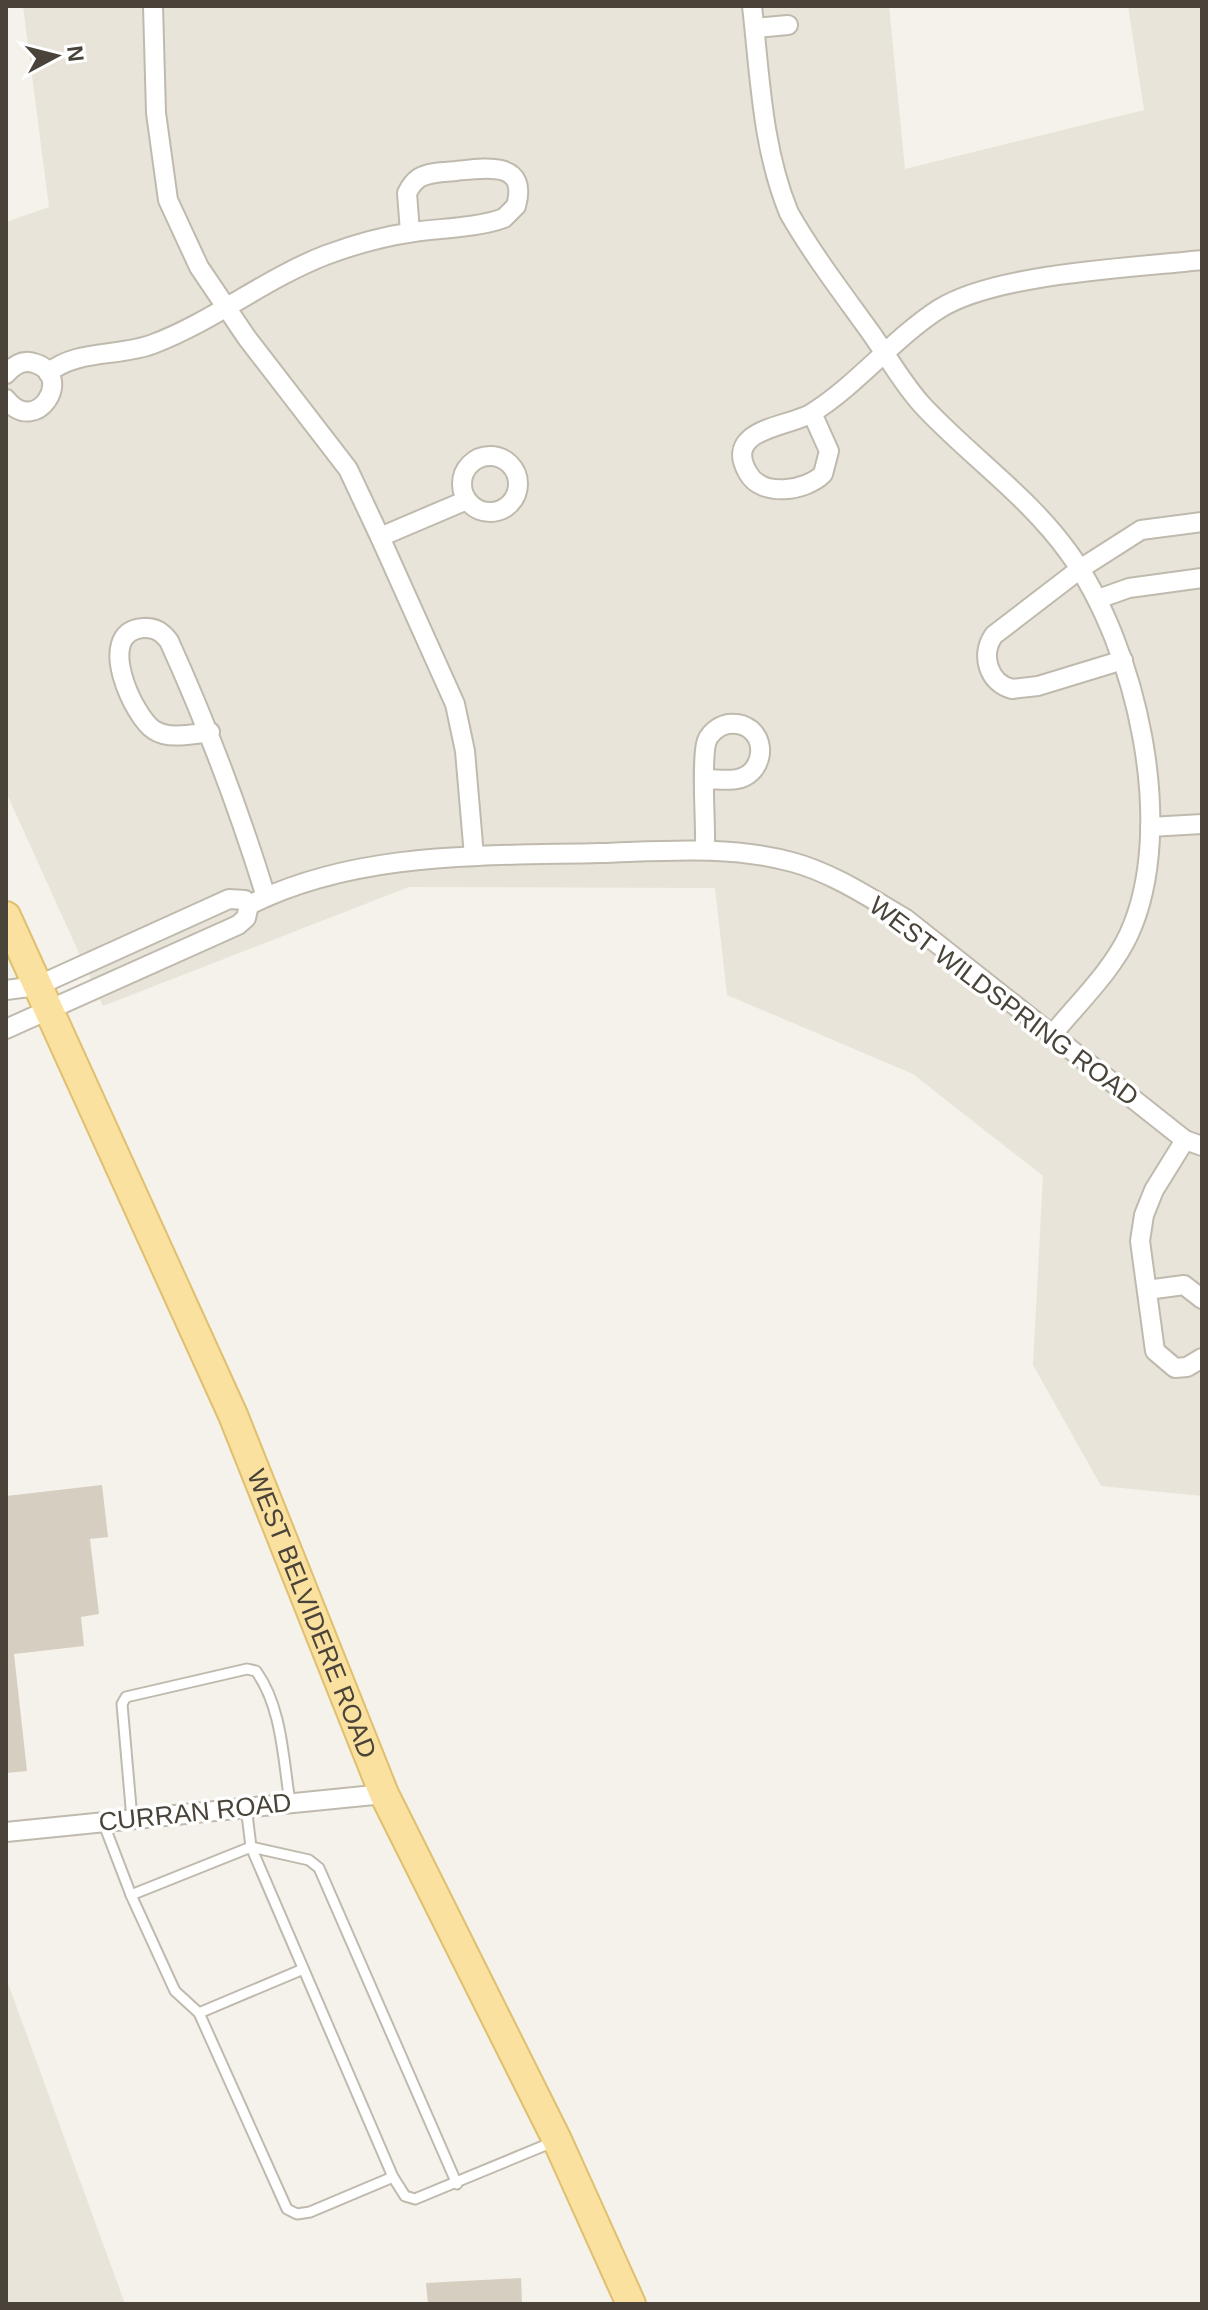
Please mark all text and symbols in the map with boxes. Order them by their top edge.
north arrow [16,16,96,96]
text: N [62,44,89,63]
street label: WEST WILDSPRING ROAD [864,890,1144,1112]
street label: WEST BELVIDERE ROAD [241,1465,383,1762]
street label: CURRAN ROAD [97,1787,293,1837]

